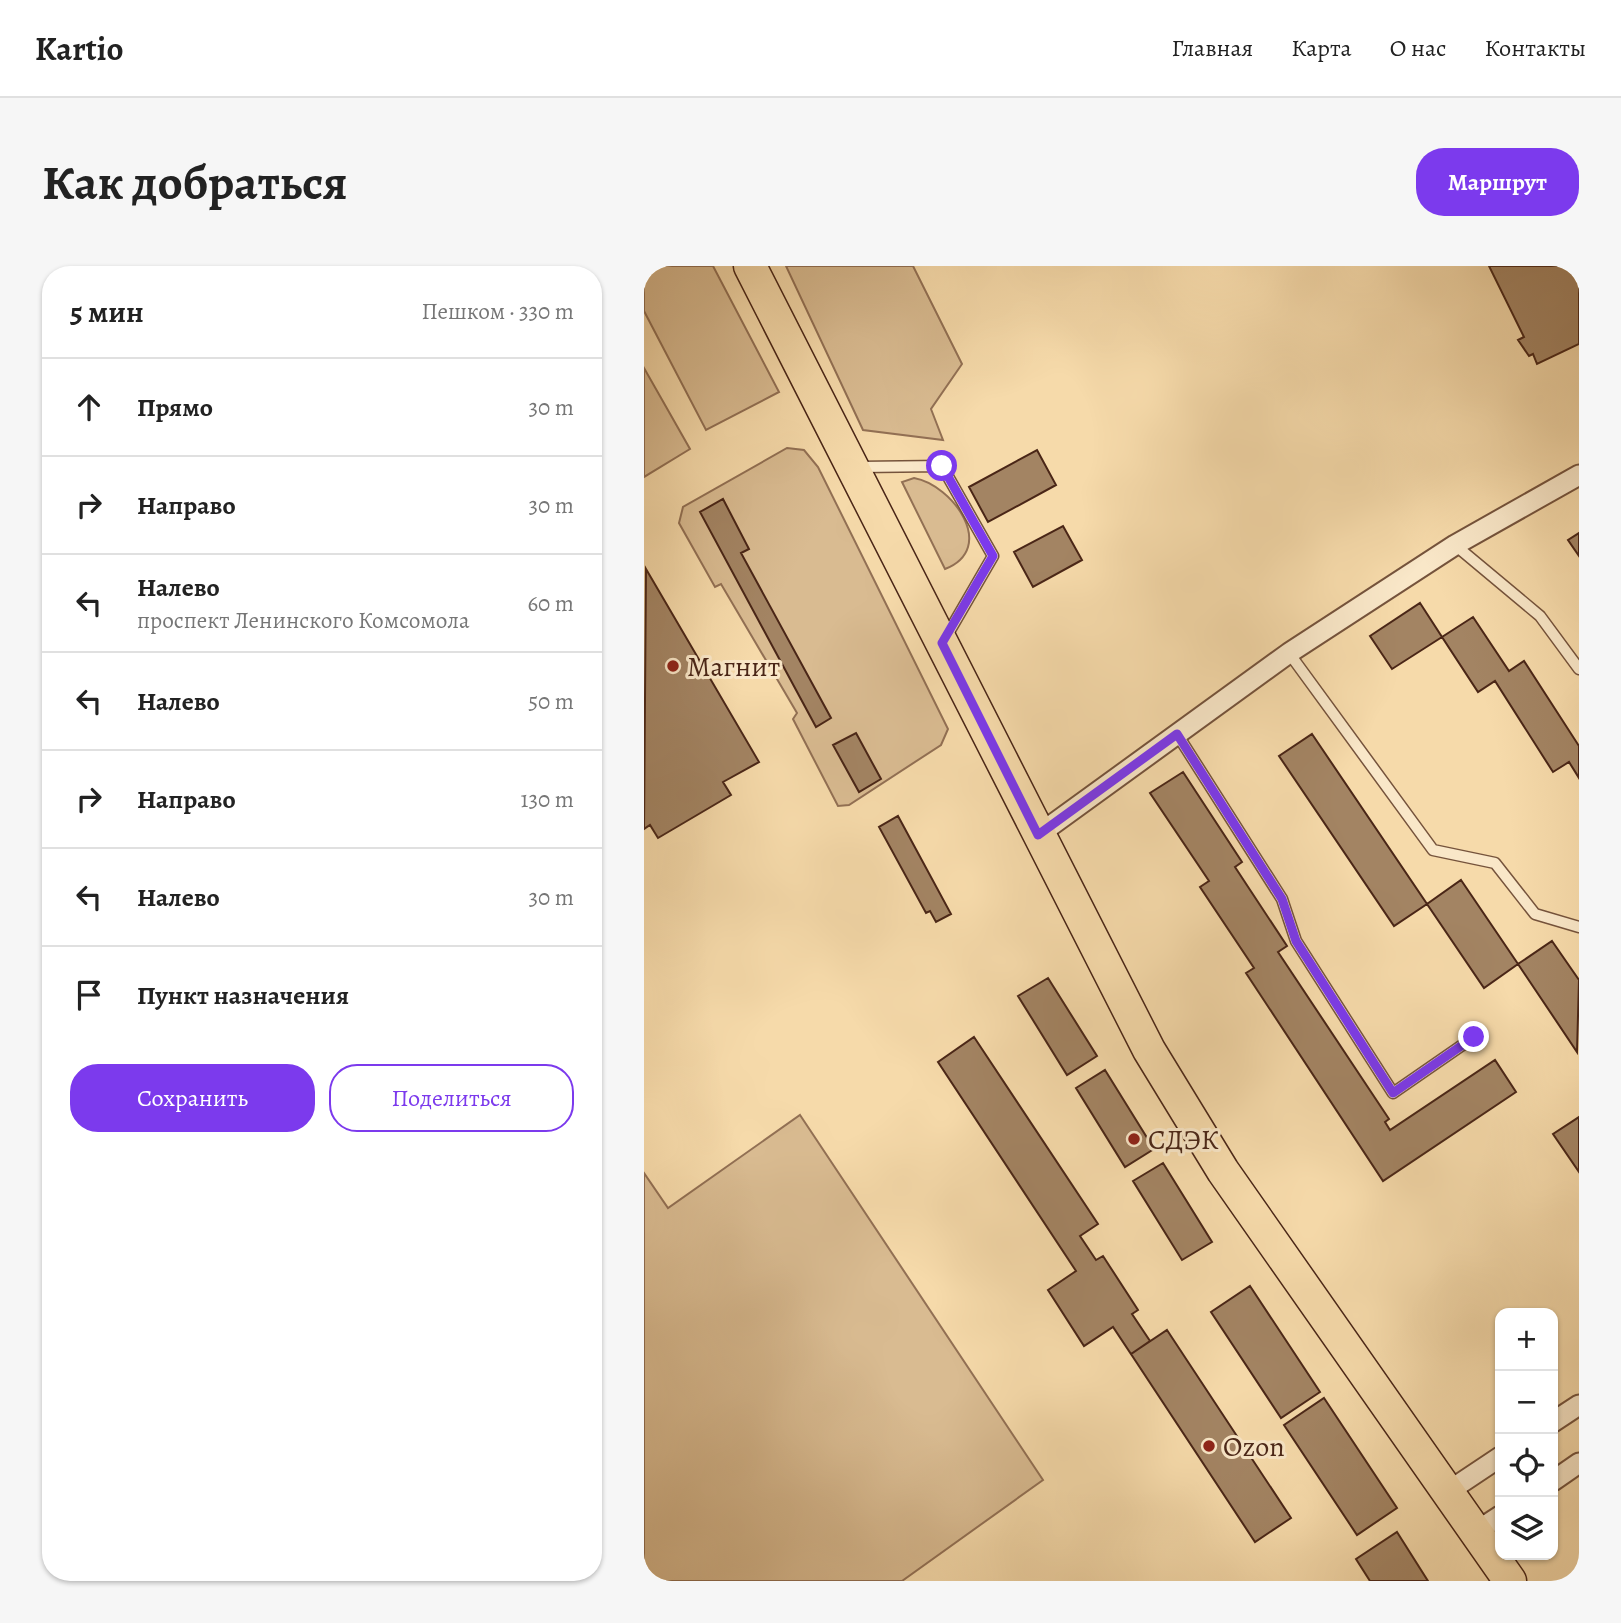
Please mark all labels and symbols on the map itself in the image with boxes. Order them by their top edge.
route start [926,450,957,481]
place label: Магнит [687,648,780,686]
marker: Магнит [665,658,681,674]
route end [1458,1021,1489,1052]
place label: СДЭК [1148,1121,1219,1159]
marker: СДЭК [1126,1131,1142,1147]
place label: Ozon [1223,1428,1285,1466]
marker: Ozon [1201,1438,1217,1454]

